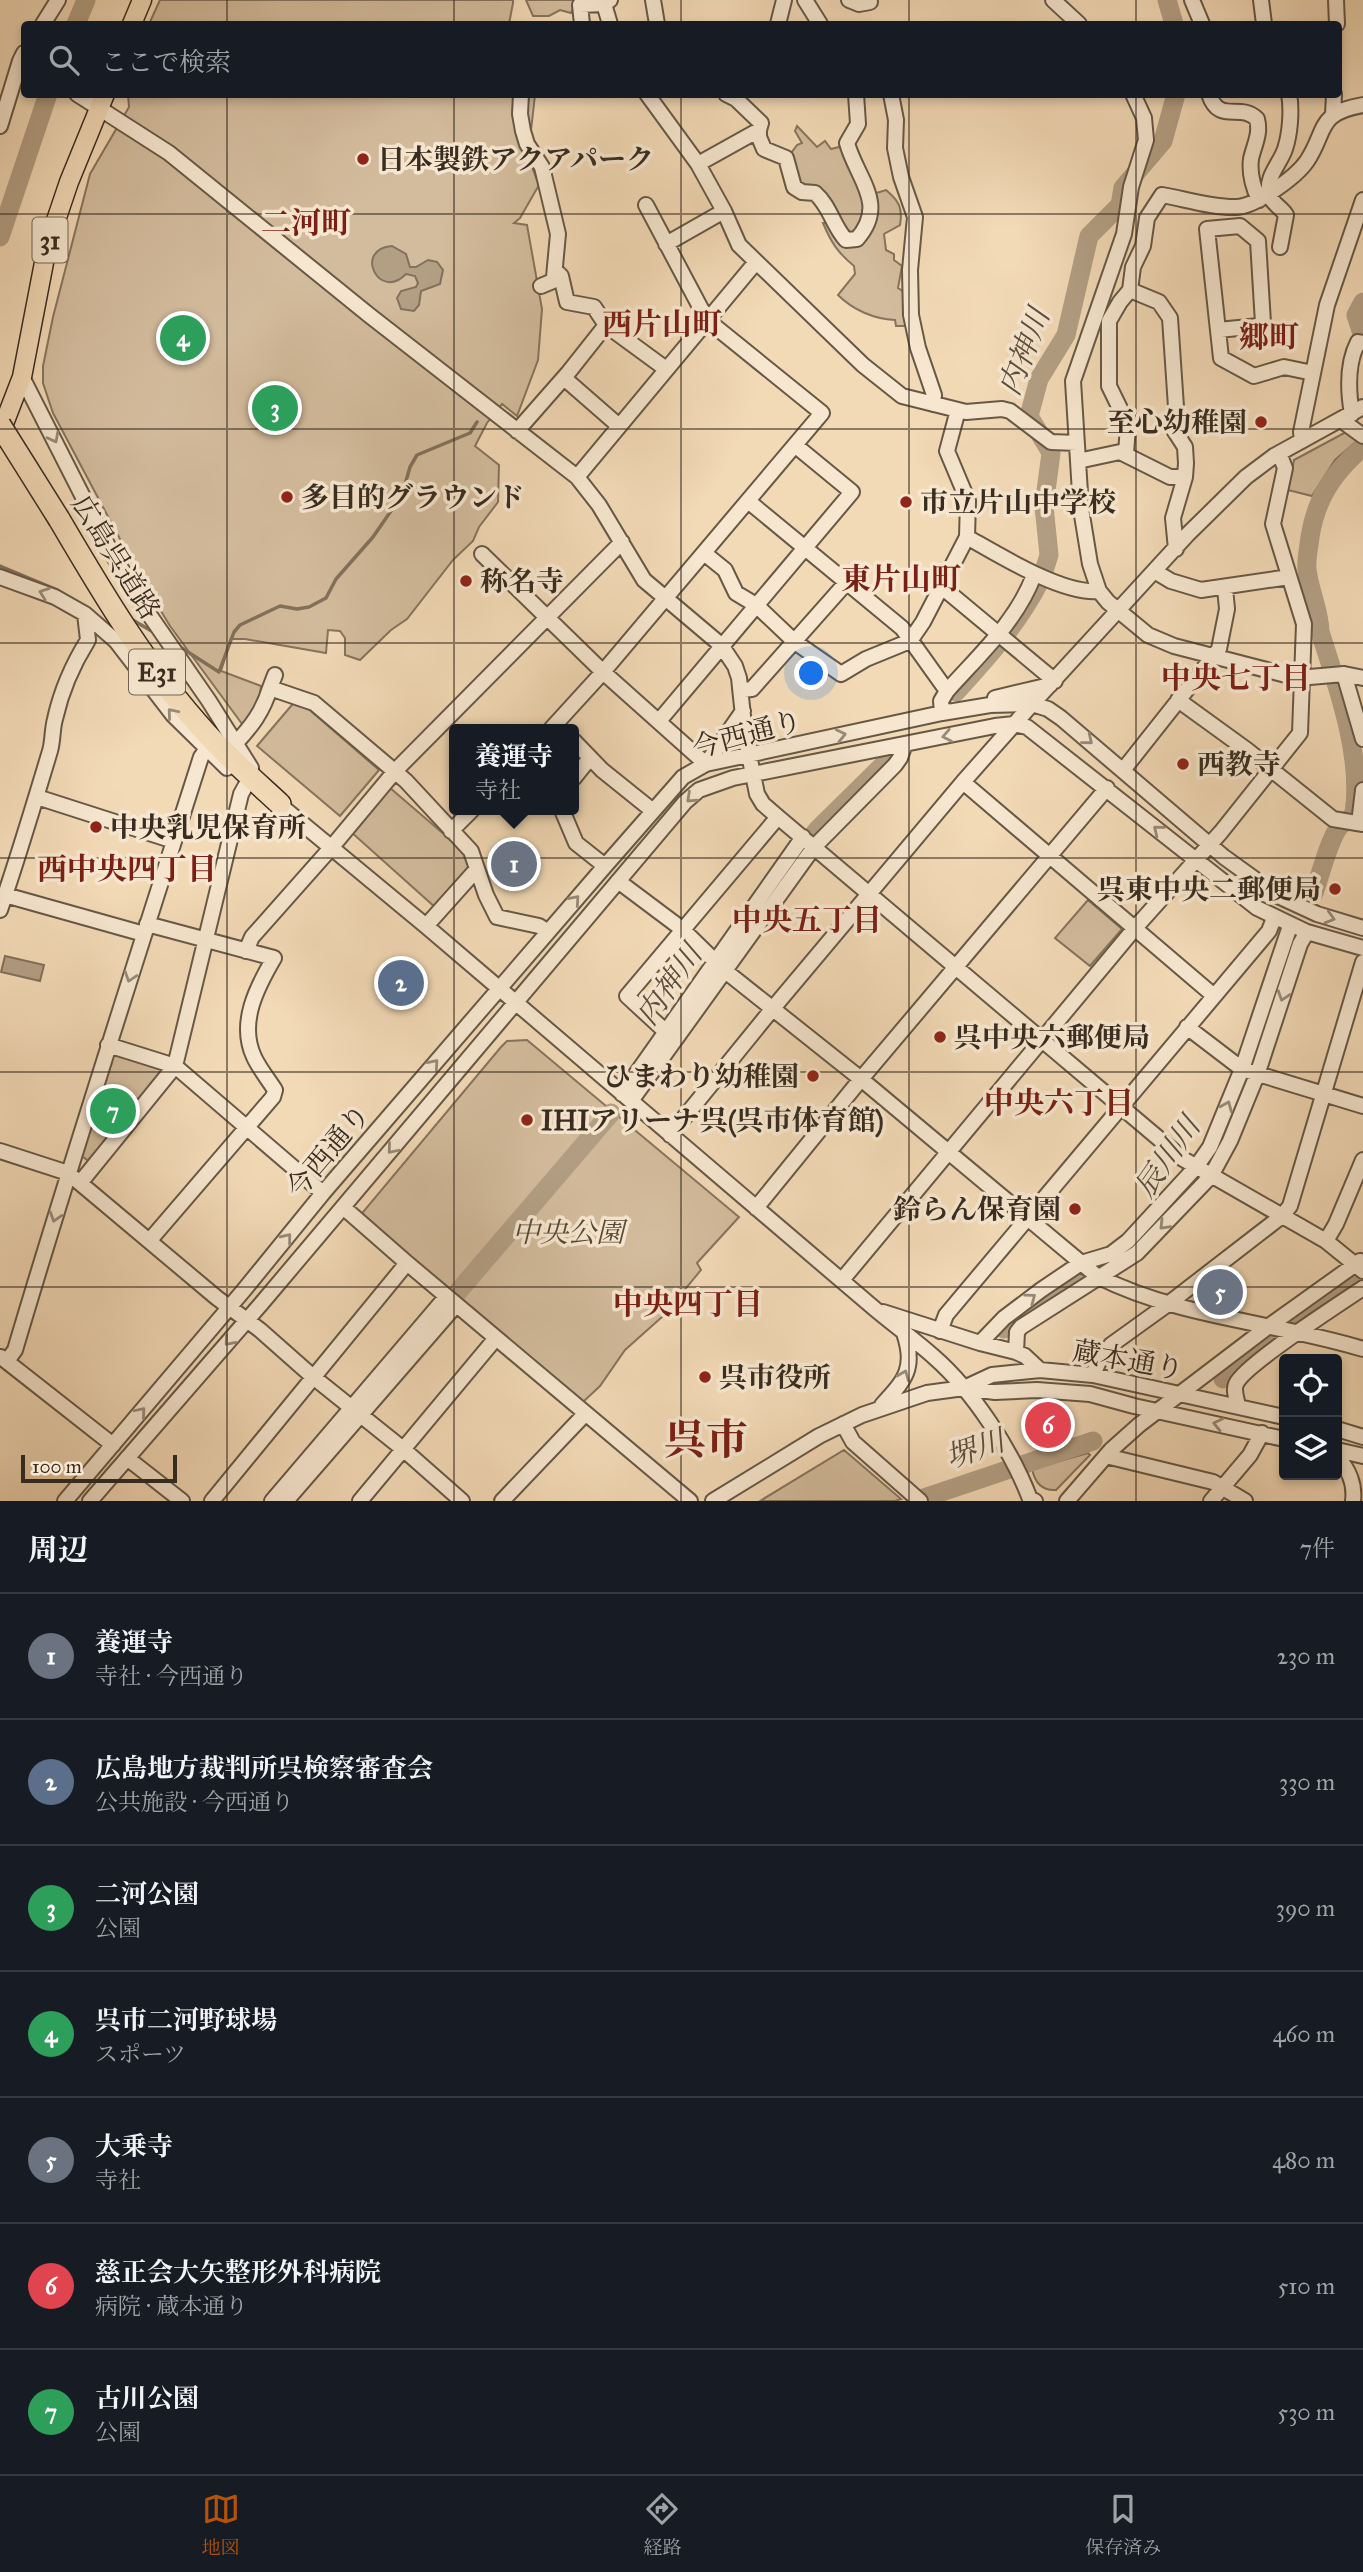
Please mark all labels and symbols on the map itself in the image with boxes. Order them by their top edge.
place label: 日本製鉄アクアパーク [377,142,654,177]
marker: 日本製鉄アクアパーク [355,151,371,167]
district label: 二河町 [261,205,351,241]
road number: 31 [32,218,68,262]
water label: 内神川 [991,301,1058,400]
district label: 西片山町 [602,306,722,342]
pin: 4 [160,312,206,364]
district label: 郷町 [1239,319,1299,355]
pin: 3 [252,382,298,434]
place label: 至心幼稚園 [1107,405,1247,440]
marker: 至心幼稚園 [1253,414,1269,430]
one-way arrow [46,431,59,443]
place label: 多目的グラウンド [301,480,525,515]
place label: 市立片山中学校 [920,485,1116,520]
street label: 広島呉道路 [64,488,168,626]
marker: 多目的グラウンド [279,489,295,505]
marker: 市立片山中学校 [898,494,914,510]
district label: 東片山町 [841,561,961,597]
place label: 称名寺 [480,564,564,599]
marker: 称名寺 [458,573,474,589]
one-way arrow [38,587,50,601]
road number: E31 [129,650,185,694]
your location [794,656,828,690]
district label: 中央七丁目 [1161,660,1311,696]
street label: 今西通り [688,703,806,765]
one-way arrow [168,708,181,721]
one-way arrow [941,727,953,742]
one-way arrow [835,729,847,744]
one-way arrow [1081,732,1093,745]
place label: 西教寺 [1197,747,1281,782]
marker: 西教寺 [1175,756,1191,772]
one-way arrow [686,790,699,802]
place label: 中央乳児保育所 [110,810,306,845]
marker: 中央乳児保育所 [88,819,104,835]
one-way arrow [1154,825,1166,838]
pin: 1 [491,838,537,890]
district label: 西中央四丁目 [37,851,217,887]
place label: 呉東中央二郵便局 [1097,872,1321,907]
marker: 呉東中央二郵便局 [1327,881,1343,897]
one-way arrow [567,895,579,908]
district label: 中央五丁目 [732,902,882,938]
one-way arrow [1323,910,1335,924]
water label: 内神川 [628,935,711,1032]
pin: 2 [378,957,424,1009]
one-way arrow [124,970,138,982]
one-way arrow [1276,989,1291,1001]
place label: 呉中央六郵便局 [954,1020,1150,1055]
marker: 呉中央六郵便局 [932,1029,948,1045]
one-way arrow [426,1059,438,1072]
place label: ひまわり幼稚園 [603,1059,799,1094]
marker: ひまわり幼稚園 [805,1068,821,1084]
pin: 7 [90,1085,136,1137]
district label: 中央六丁目 [984,1085,1134,1121]
street label: 今西通り [279,1097,377,1205]
one-way arrow [1219,1101,1233,1113]
place label: IHIアリーナ呉(呉市体育館) [541,1103,884,1138]
water label: 辰川川 [1126,1107,1209,1204]
marker: IHIアリーナ呉(呉市体育館) [519,1112,535,1128]
one-way arrow [388,1141,400,1154]
place label: 鈴らん保育園 [893,1192,1061,1227]
marker: 鈴らん保育園 [1067,1201,1083,1217]
one-way arrow [48,1211,63,1223]
park label: 中央公園 [512,1215,628,1250]
one-way arrow [1159,1217,1172,1230]
one-way arrow [279,1233,291,1246]
pin: 5 [1197,1266,1243,1318]
district label: 中央四丁目 [613,1286,763,1322]
one-way arrow [1023,1294,1036,1307]
one-way arrow [225,1332,237,1345]
street label: 蔵本通り [1070,1333,1186,1387]
place label: 呉市役所 [719,1360,831,1395]
marker: 呉市役所 [697,1369,713,1385]
one-way arrow [896,1370,910,1382]
pin: 6 [1025,1399,1071,1451]
one-way arrow [133,1407,145,1420]
district label: 呉市 [664,1414,748,1466]
one-way arrow [1212,1417,1224,1432]
water label: 堺川 [941,1421,1012,1476]
scale bar [21,1452,177,1484]

